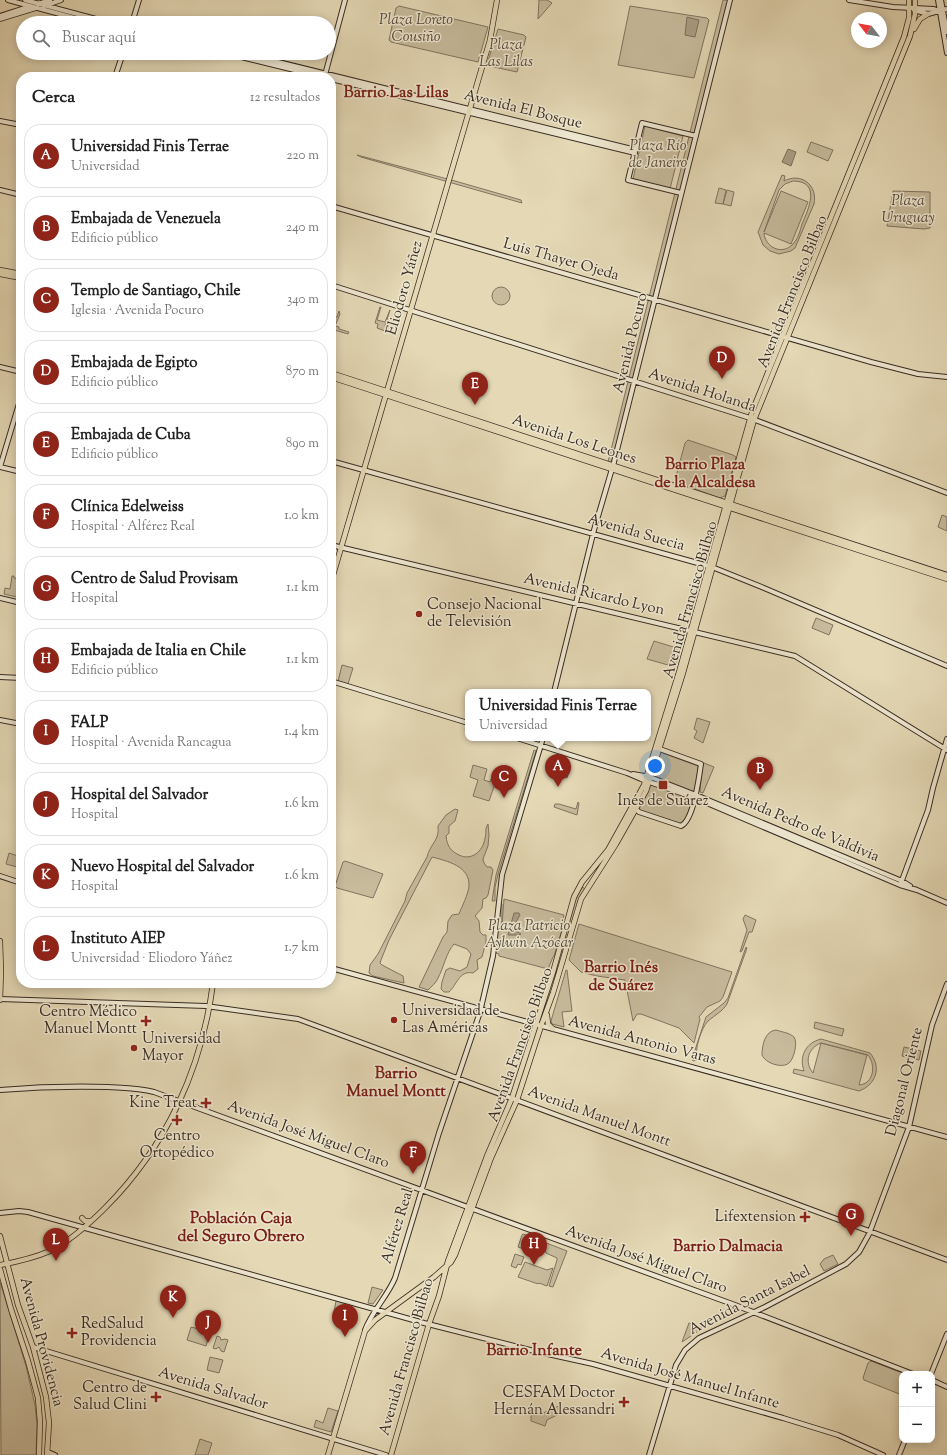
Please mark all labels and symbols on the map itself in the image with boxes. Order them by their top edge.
park label: Plaza Loreto Cousiño [379,10,453,48]
north arrow [851,12,887,48]
park label: Plaza Las Lilas [479,35,533,73]
district label: Barrio Las Lilas [344,82,448,105]
street label: Avenida El Bosque [462,85,584,135]
park label: Plaza Río de Janeiro [629,136,688,174]
park label: Plaza Uruguay [881,191,935,229]
street label: Avenida Francisco Bilbao [753,213,833,371]
street label: Luis Thayer Ojeda [501,233,621,287]
street label: Eliodoro Yáñez [382,238,429,338]
street label: Avenida Pocuro [608,291,654,395]
pin: D [709,346,735,379]
street label: Avenida Holanda [645,364,759,418]
pin: E [462,372,488,405]
street label: Avenida Los Leones [509,410,639,470]
district label: Barrio Plaza de la Alcaldesa [654,454,756,495]
street label: Avenida Suecia [585,509,687,557]
street label: Avenida Francisco Bilbao [658,519,724,681]
street label: Avenida Ricardo Lyon [521,569,667,621]
place label: Consejo Nacional de Televisión [427,595,542,633]
marker: Consejo Nacional de Televisión [414,609,424,619]
pin: A [545,754,571,787]
your location [645,756,665,776]
pin: B [747,757,773,790]
pin: C [491,765,517,798]
marker: Inés de Suárez [657,779,669,791]
street label: Avenida Pedro de Valdivia [718,782,882,868]
place label: Inés de Suárez [618,791,709,812]
park label: Plaza Patricio Aylwin Azócar [485,916,574,954]
district label: Barrio Inés de Suárez [584,957,658,998]
street label: Avenida Francisco Bilbao [483,965,559,1125]
place label: Universidad de Las Américas [402,1001,500,1039]
place label: Centro Médico Manuel Montt [39,1002,137,1040]
street label: Avenida Antonio Varas [566,1011,718,1071]
marker: Centro Médico Manuel Montt [140,1015,152,1027]
marker: Universidad de Las Américas [389,1015,399,1025]
street label: Diagonal Oriente [881,1025,929,1139]
place label: Universidad Mayor [142,1029,222,1067]
marker: Universidad Mayor [129,1043,139,1053]
district label: Barrio Manuel Montt [346,1063,446,1104]
street label: Avenida Manuel Montt [525,1081,673,1153]
place label: Kine Treat [129,1093,197,1114]
street label: Avenida José Miguel Claro [224,1096,392,1174]
marker: Kine Treat [200,1097,212,1109]
marker: Centro Ortopédico [171,1114,183,1126]
place label: Centro Ortopédico [140,1126,214,1164]
pin: F [400,1141,426,1174]
street label: Alférez Real [377,1186,419,1266]
pin: G [838,1203,864,1236]
place label: Lifextension [715,1207,796,1228]
district label: Población Caja del Seguro Obrero [178,1208,305,1249]
marker: Lifextension [799,1211,811,1223]
street label: Avenida José Miguel Claro [562,1221,730,1299]
pin: L [43,1228,69,1261]
pin: H [521,1232,547,1265]
district label: Barrio Dalmacia [673,1236,784,1259]
street label: Avenida Santa Isabel [685,1261,815,1341]
street label: Avenida Providencia [14,1275,68,1409]
street label: Avenida Francisco Bilbao [374,1276,440,1438]
pin: K [160,1285,186,1318]
pin: I [332,1304,358,1337]
pin: J [195,1310,221,1343]
place label: RedSalud Providencia [81,1314,157,1352]
marker: RedSalud Providencia [66,1327,78,1339]
district label: Barrio Infante [486,1340,582,1363]
street label: Avenida José Manuel Infante [598,1343,782,1415]
street label: Avenida Salvador [155,1362,271,1416]
place label: Centro de Salud Clini [73,1378,147,1416]
place label: CESFAM Doctor Hernán Alessandri [494,1383,615,1421]
marker: Centro de Salud Clini [150,1391,162,1403]
marker: CESFAM Doctor Hernán Alessandri [618,1396,630,1408]

